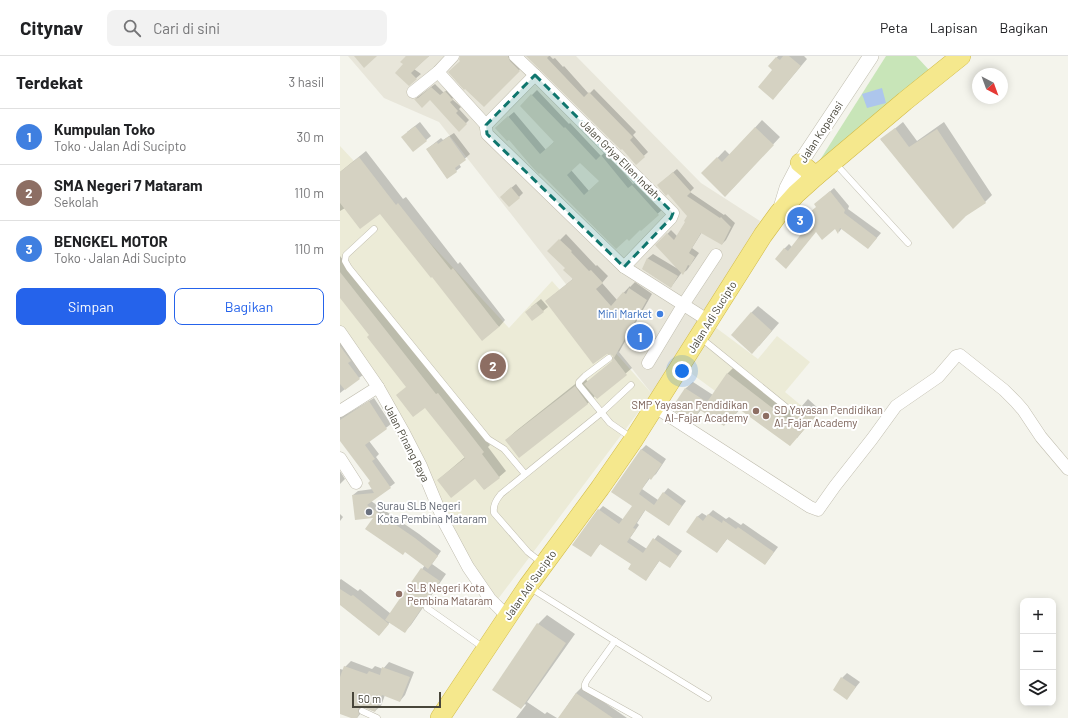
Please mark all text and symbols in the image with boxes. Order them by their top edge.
search box [107,10,387,46]
text: Citynav [20,16,83,39]
icon: search [121,17,143,39]
text: Cari di sini [153,19,220,37]
text: Peta [880,19,908,36]
text: Lapisan [930,19,978,36]
text: Bagikan [1000,19,1048,36]
north arrow [972,68,1008,104]
text: Terdekat [16,72,83,92]
text: 3 hasil [288,74,324,90]
street label: Jalan Koperasi [796,99,845,165]
street label: Jalan Griya Ellen Indah [578,116,663,201]
text: Kumpulan Toko [54,120,155,138]
text: 1 [27,129,31,145]
text: 30 m [297,129,324,145]
text: Toko · Jalan Adi Sucipto [54,138,186,154]
text: SMA Negeri 7 Mataram [54,176,203,194]
text: 2 [25,185,33,201]
text: 110 m [294,185,324,201]
text: Sekolah [54,194,99,210]
pin: 3 [787,205,813,235]
text: BENGKEL MOTOR [54,232,168,250]
text: 3 [25,241,33,257]
text: 110 m [294,241,324,257]
text: Toko · Jalan Adi Sucipto [54,250,186,266]
street label: Jalan Adi Sucipto [684,278,739,355]
button: Simpan [16,288,166,325]
button: Bagikan [174,288,324,325]
place label: Mini Market [598,307,652,320]
marker: Mini Market [655,309,665,319]
pin: 1 [627,322,653,352]
pin: 2 [480,351,506,381]
your location [672,361,692,381]
place label: SMP Yayasan Pendidikan Al-Fajar Academy [631,398,748,424]
street label: Jalan Pinang Raya [382,402,433,484]
place label: SD Yayasan Pendidikan Al-Fajar Academy [774,403,883,429]
marker: SMP Yayasan Pendidikan Al-Fajar Academy [751,406,761,416]
marker: SD Yayasan Pendidikan Al-Fajar Academy [761,411,771,421]
place label: Surau SLB Negeri Kota Pembina Mataram [377,499,487,525]
marker: Surau SLB Negeri Kota Pembina Mataram [364,507,374,517]
street label: Jalan Adi Sucipto [501,547,559,622]
place label: SLB Negeri Kota Pembina Mataram [407,581,493,607]
marker: SLB Negeri Kota Pembina Mataram [394,589,404,599]
map controls [1020,598,1056,706]
button: + [1020,598,1056,634]
button: − [1020,634,1056,670]
button: layers [1020,670,1056,706]
scale bar [352,690,441,709]
text: 50 m [358,692,381,705]

